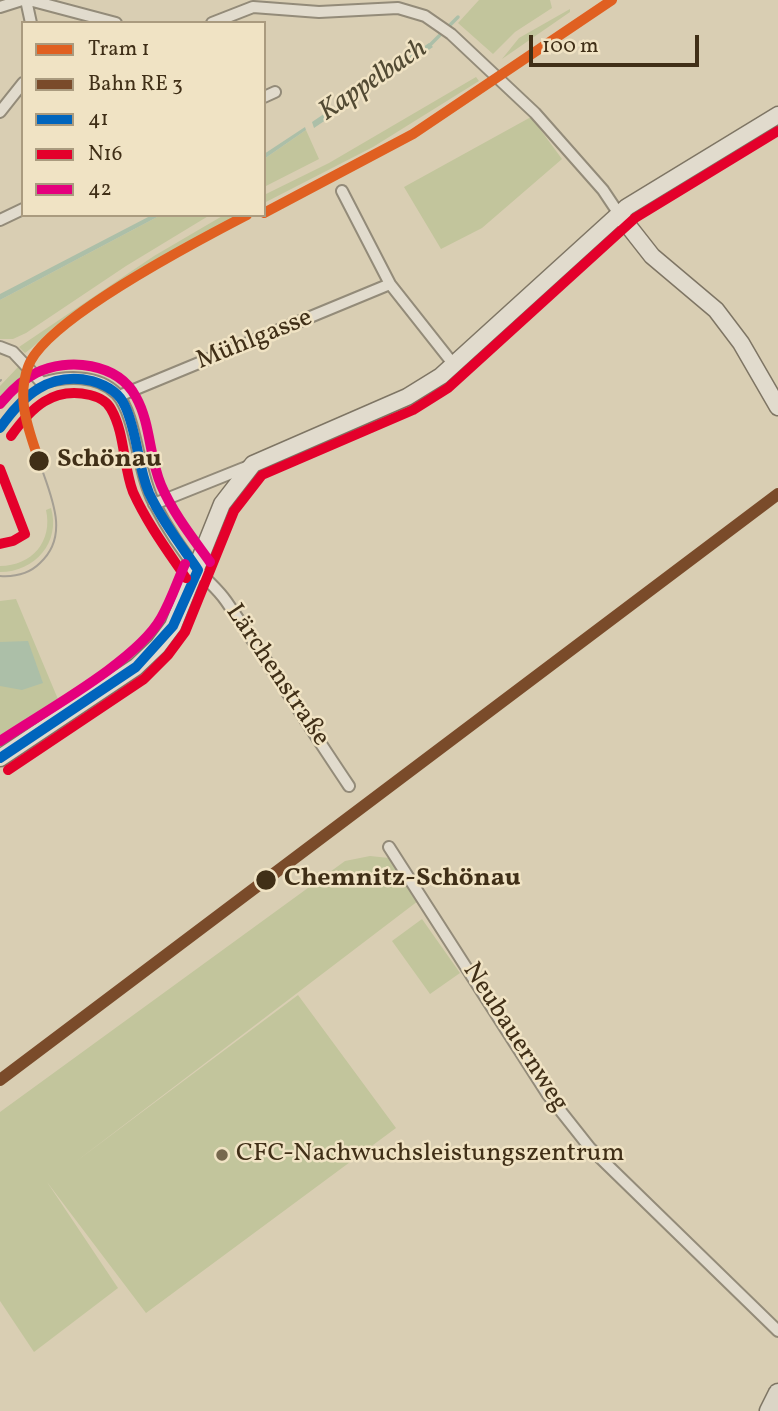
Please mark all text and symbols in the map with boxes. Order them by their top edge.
legend [21,21,266,217]
scale bar [533,21,703,65]
text: 100 m [542,32,599,61]
water label: Kappelbach [313,34,435,130]
text: Tram 1 [88,35,150,64]
text: Bahn RE 3 [88,70,183,99]
text: 41 [88,105,109,134]
text: N16 [88,140,122,169]
text: 42 [88,175,112,204]
street label: Mühlgasse [192,304,318,378]
place label: Schönau [57,445,162,477]
marker: Schönau [27,449,51,473]
street label: Lärchenstraße [217,599,335,753]
place label: Chemnitz-Schönau [284,864,521,896]
marker: Chemnitz-Schönau [254,868,278,892]
street label: Neubauernweg [454,958,574,1118]
place label: CFC-Nachwuchsleistungszentrum [236,1139,624,1171]
marker: CFC-Nachwuchsleistungszentrum [214,1147,230,1163]

